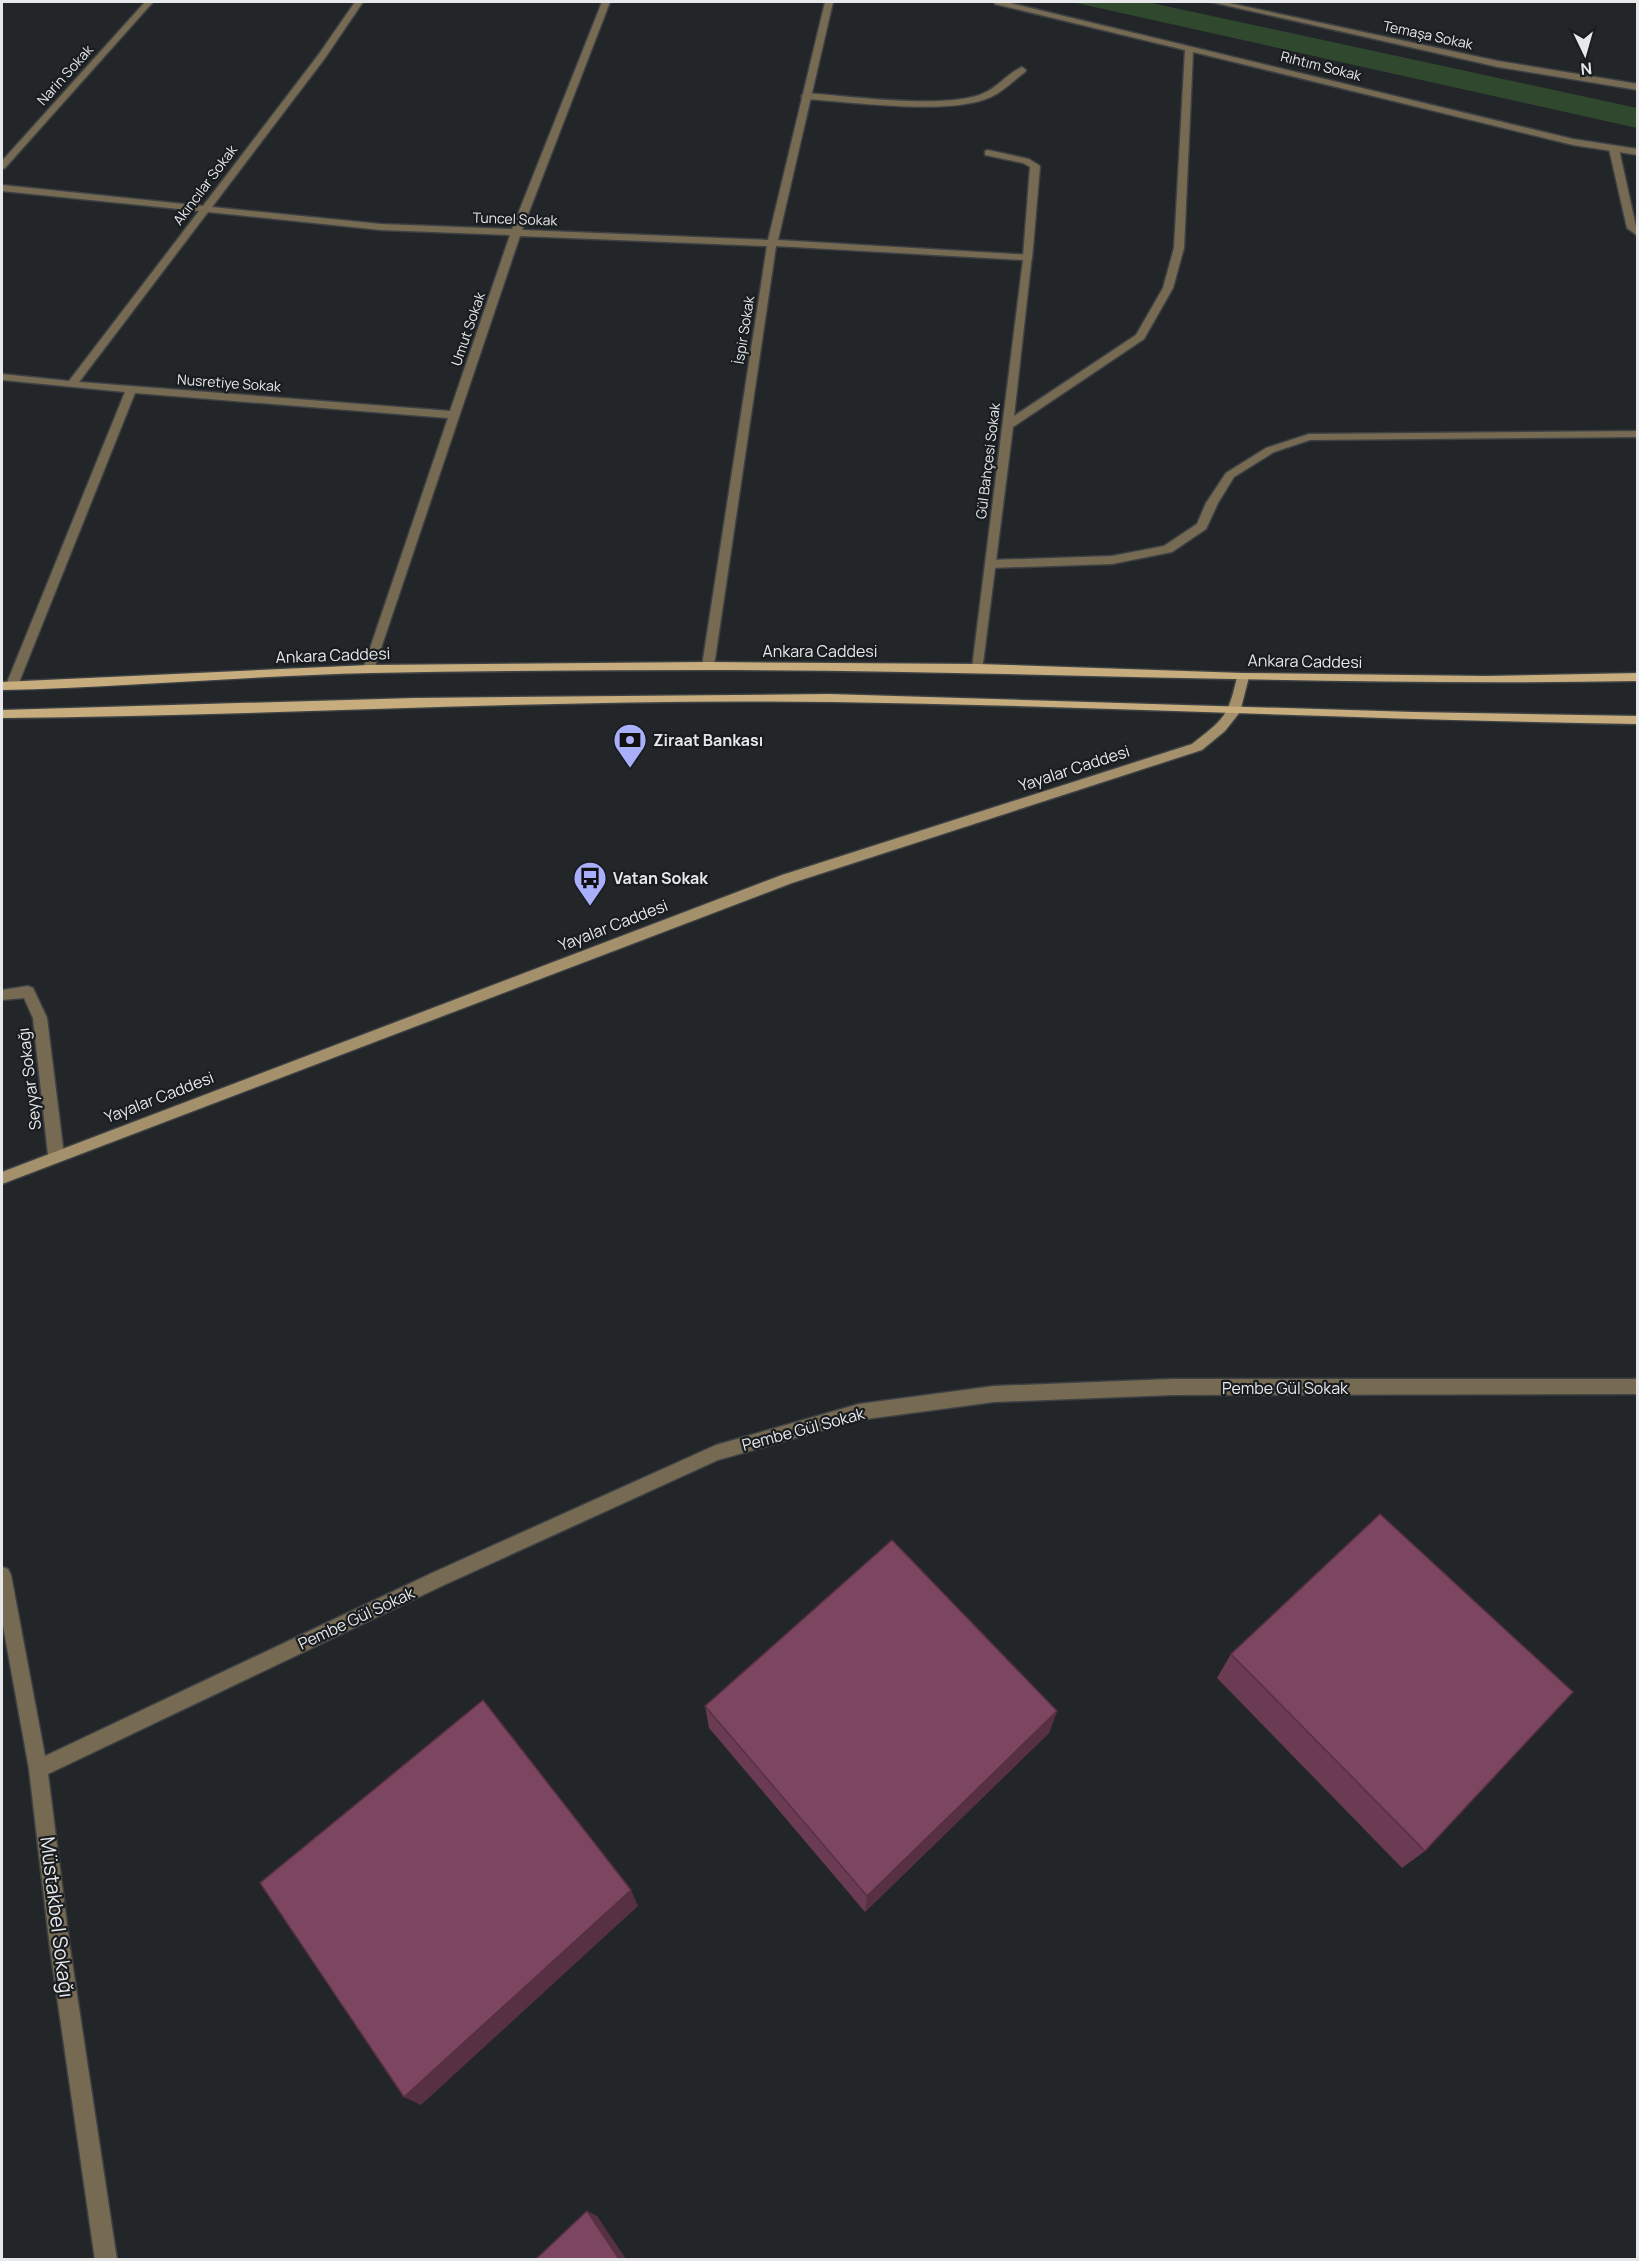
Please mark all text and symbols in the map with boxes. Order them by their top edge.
street label: Temaşa Sokak [1381,16,1476,54]
north arrow [1555,24,1615,84]
street label: Narin Sokak [32,40,98,109]
street label: Rıhtım Sokak [1279,46,1364,85]
text: N [1580,57,1593,80]
street label: Akıncılar Sokak [168,140,242,229]
street label: Tuncel Sokak [472,208,559,230]
street label: Umut Sokak [446,288,489,368]
street label: İspir Sokak [729,294,758,365]
street label: Nusretiye Sokak [177,369,283,396]
street label: Gül Bahçesi Sokak [971,401,1004,520]
street label: Ankara Caddesi [763,640,877,662]
street label: Ankara Caddesi [275,642,391,668]
street label: Ankara Caddesi [1247,649,1363,673]
bank icon: Ziraat Bankası [612,722,648,769]
place label: Ziraat Bankası [653,729,763,751]
street label: Yayalar Caddesi [1016,740,1132,796]
bus stop icon: Vatan Sokak [572,860,608,907]
place label: Vatan Sokak [613,867,708,889]
street label: Yayalar Caddesi [555,894,671,956]
street label: Seyyar Sokağı [12,1027,46,1131]
street label: Yayalar Caddesi [101,1066,217,1128]
street label: Pembe Gül Sokak [1222,1377,1349,1399]
street label: Pembe Gül Sokak [739,1402,868,1456]
street label: Pembe Gül Sokak [294,1581,419,1655]
street label: Müstakbel Sokağı [34,1835,81,1999]

